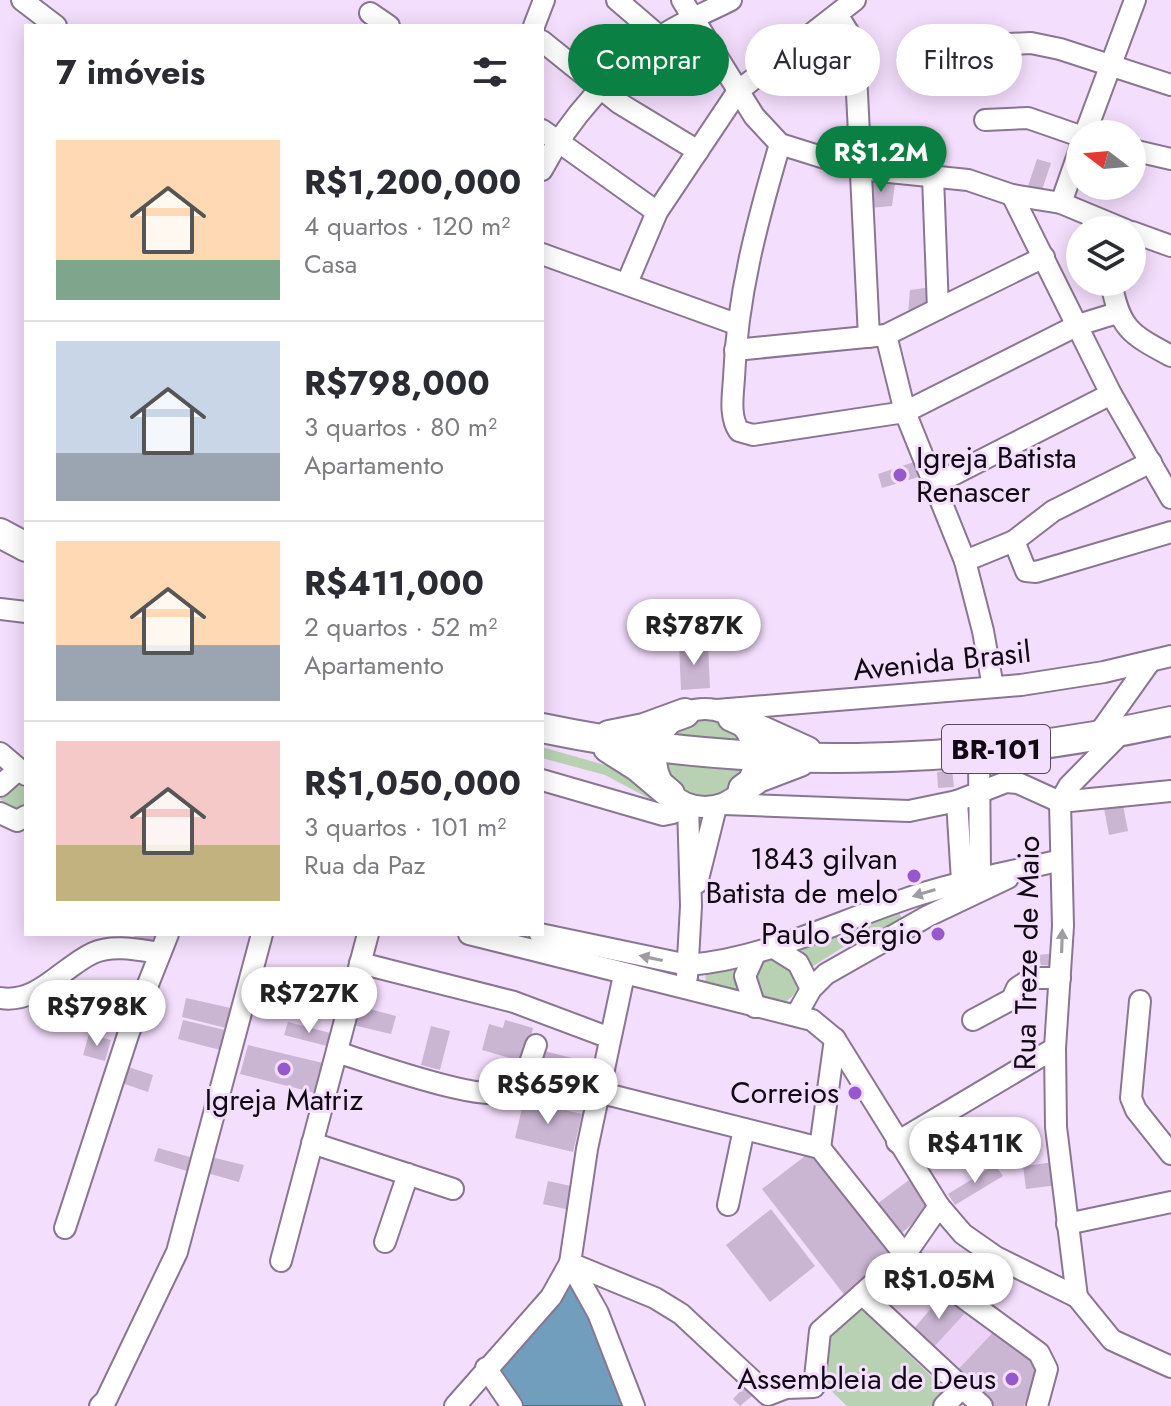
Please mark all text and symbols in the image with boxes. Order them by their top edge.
chip: Comprar [568,24,729,96]
chip: Alugar [745,24,880,96]
chip: Filtros [896,24,1022,96]
text: 7 imóveis [56,48,205,97]
icon: filters [468,50,512,94]
north arrow [1066,120,1146,200]
map controls [1066,120,1146,296]
pin: R$1.2M [816,126,946,194]
text: R$1.2M [834,133,928,171]
text: R$1,200,000 [304,158,521,207]
icon: home [120,172,216,268]
text: 4 quartos · 120 m² [304,207,510,245]
button: layers [1066,216,1146,296]
text: Casa [304,245,357,283]
text: R$798,000 [304,359,490,408]
icon: home [120,373,216,469]
text: 3 quartos · 80 m² [304,408,497,446]
place label: Igreja Batista Renascer [916,436,1077,513]
text: Apartamento [304,446,444,484]
marker: Igreja Batista Renascer [891,466,909,484]
text: R$411,000 [304,559,484,608]
icon: home [120,573,216,669]
pin: R$787K [629,599,759,667]
text: R$787K [645,606,743,644]
text: 2 quartos · 52 m² [304,608,497,646]
street label: Avenida Brasil [851,630,1033,691]
text: Apartamento [304,646,444,684]
road number: BR-101 [942,725,1050,773]
text: R$1,050,000 [304,759,521,808]
icon: home [120,773,216,869]
text: 3 quartos · 101 m² [304,808,506,846]
street label: Rua Treze de Maio [1003,835,1050,1071]
place label: 1843 gilvan Batista de melo [705,837,898,914]
text: Rua da Paz [304,846,426,884]
marker: 1843 gilvan Batista de melo [905,867,923,885]
one-way arrow [912,887,936,900]
place label: Paulo Sérgio [761,912,922,955]
marker: Paulo Sérgio [929,925,947,943]
one-way arrow [1056,928,1069,953]
one-way arrow [638,951,663,963]
pin: R$727K [244,967,374,1035]
text: R$727K [259,974,359,1012]
pin: R$798K [32,980,162,1048]
text: R$798K [47,987,147,1025]
pin: R$659K [483,1058,613,1126]
marker: Igreja Matriz [275,1060,293,1078]
text: R$659K [497,1065,599,1103]
place label: Correios [730,1071,839,1114]
place label: Igreja Matriz [205,1078,363,1121]
marker: Correios [846,1084,864,1102]
pin: R$411K [910,1117,1040,1185]
text: R$411K [927,1124,1023,1162]
pin: R$1.05M [865,1253,1013,1321]
text: R$1.05M [883,1260,995,1298]
place label: Assembleia de Deus [737,1357,996,1400]
marker: Assembleia de Deus [1003,1370,1021,1388]

